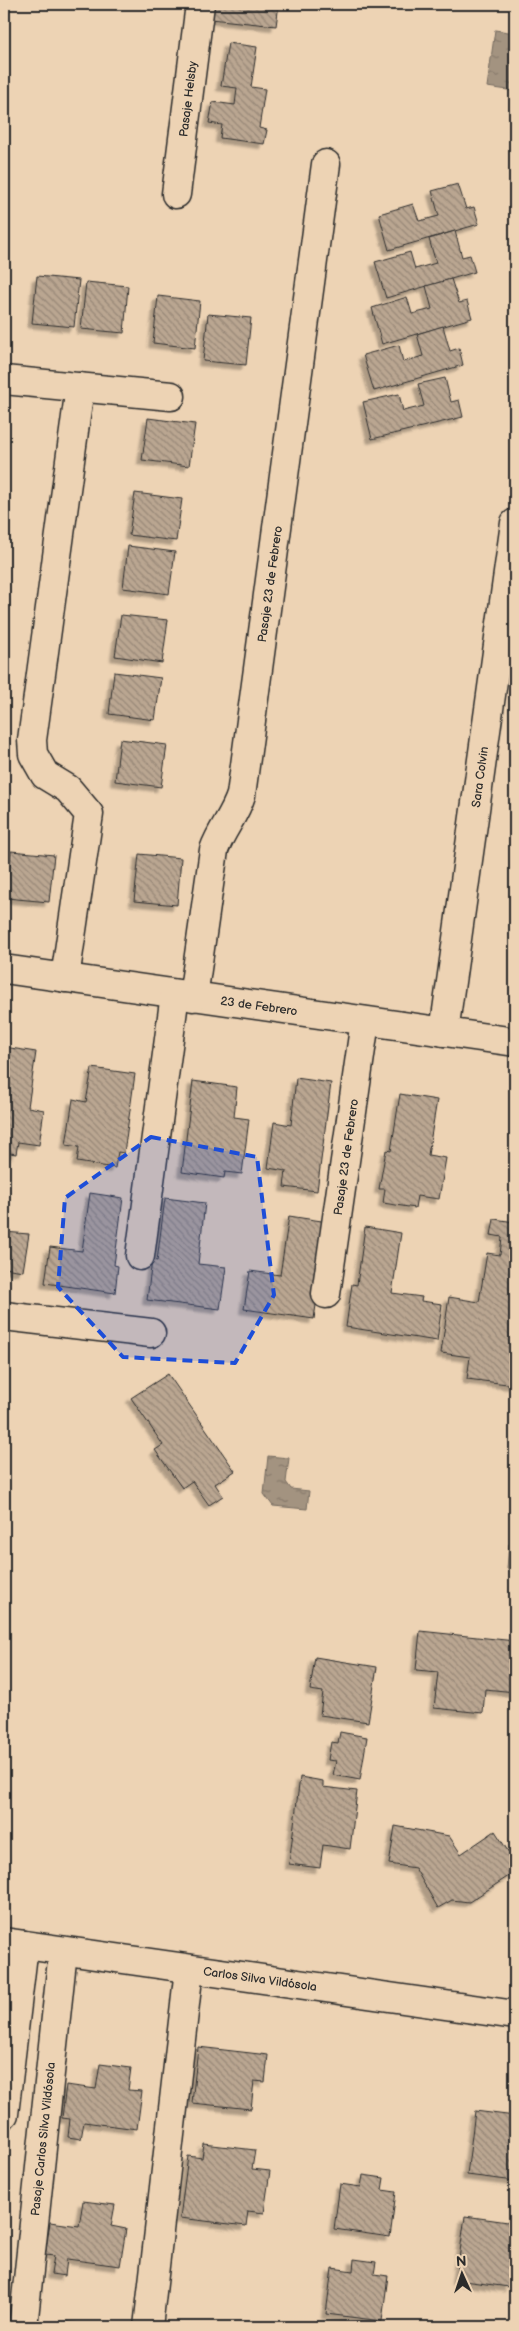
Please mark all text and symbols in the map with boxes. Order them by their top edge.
street label: Pasaje Helsby [176,60,201,138]
street label: Pasaje 23 de Febrero [255,525,286,643]
street label: Sara Colvin [469,745,492,809]
street label: 23 de Febrero [220,994,299,1019]
street label: Pasaje 23 de Febrero [331,1098,362,1216]
street label: Carlos Silva Vildósola [202,1964,318,1995]
street label: Pasaje Carlos Silva Vildósola [28,2061,59,2217]
north arrow [436,2248,486,2298]
text: N [456,2253,467,2270]

